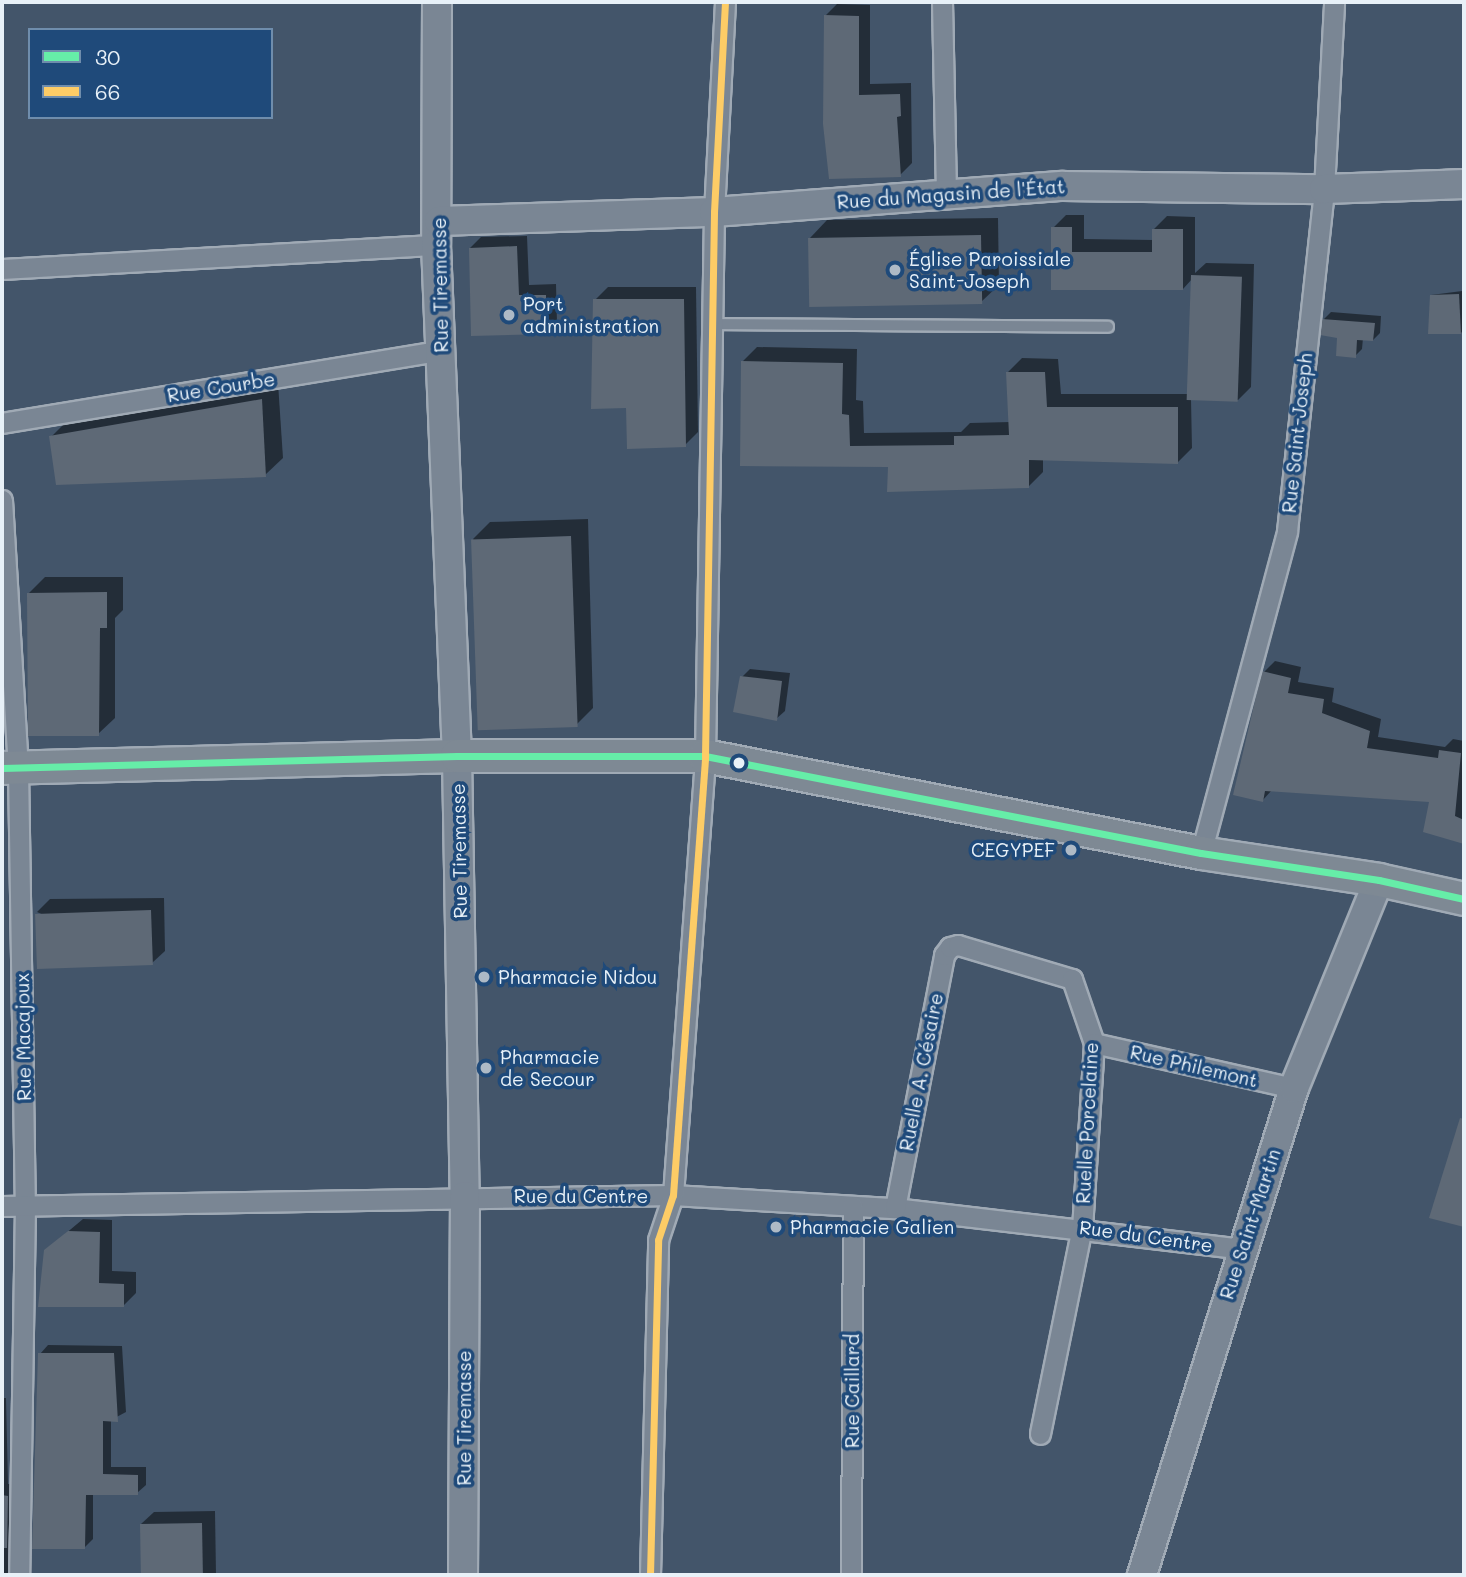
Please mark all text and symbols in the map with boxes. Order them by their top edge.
legend [28,28,273,119]
text: 30 [95,43,120,70]
text: 66 [95,78,120,105]
street label: Rue du Magasin de l'État [836,175,1066,213]
street label: Rue Tiremasse [427,217,453,353]
place label: Église Paroissiale Saint-Joseph [909,248,1071,292]
marker: Église Paroissiale Saint-Joseph [887,262,903,278]
place label: Port administration [523,293,659,337]
marker: Port administration [501,307,517,323]
street label: Rue Saint-Joseph [1277,352,1317,514]
street label: Rue Courbe [165,367,277,407]
unlabelled marker [732,756,746,770]
street label: Rue Tiremasse [446,783,472,919]
place label: CEGYPEF [971,839,1055,861]
marker: CEGYPEF [1061,840,1081,860]
place label: Pharmacie Nidou [498,966,657,988]
marker: Pharmacie Nidou [476,969,492,985]
street label: Rue Macajoux [10,973,36,1101]
street label: Ruelle A. Césaire [895,991,947,1153]
street label: Rue Philemont [1128,1040,1260,1092]
street label: Ruelle Porcelaine [1071,1042,1103,1204]
place label: Pharmacie de Secour [500,1046,599,1090]
marker: Pharmacie de Secour [478,1060,494,1076]
street label: Rue Saint-Martin [1215,1146,1285,1302]
street label: Rue du Centre [514,1185,648,1207]
street label: Rue du Centre [1078,1215,1214,1257]
place label: Pharmacie Galien [790,1216,954,1238]
marker: Pharmacie Galien [768,1219,784,1235]
street label: Rue Caillard [841,1334,863,1448]
street label: Rue Tiremasse [453,1350,475,1486]

